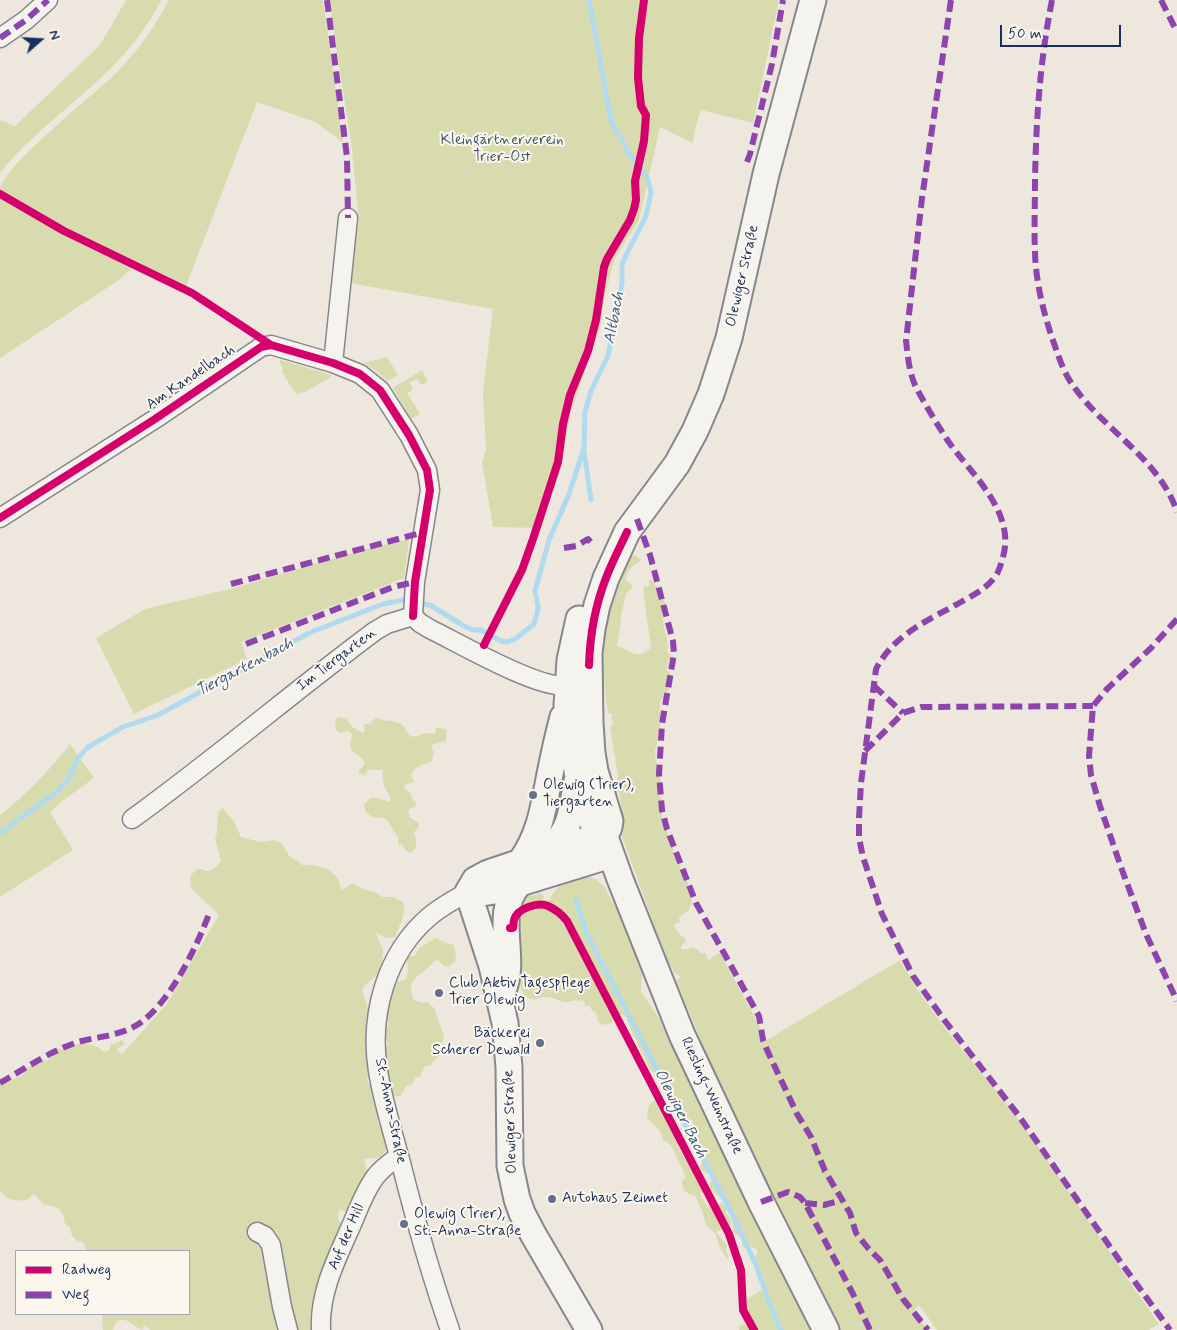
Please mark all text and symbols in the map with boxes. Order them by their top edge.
north arrow [15,15,65,65]
scale bar [1002,15,1123,47]
text: 50 m [1008,24,1042,44]
text: N [44,28,64,42]
park label: Kleingärtnerverein Trier-Ost [441,132,563,167]
street label: Olewiger Straße [723,223,763,329]
water label: Altbach [601,290,629,346]
street label: Am Kandelbach [143,342,239,414]
street label: Im Tiergarten [294,624,380,696]
water label: Tiergartenbach [193,634,297,702]
place label: Olewig (Trier), Tiergarten [543,777,634,812]
marker: Olewig (Trier), Tiergarten [527,789,539,801]
place label: Club Aktiv Tagespflege Trier Olewig [449,975,590,1010]
marker: Club Aktiv Tagespflege Trier Olewig [433,987,445,999]
place label: Bäckerei Scherer Dewald [432,1025,530,1060]
street label: Riesling-Weinstraße [676,1035,746,1157]
marker: Bäckerei Scherer Dewald [534,1037,546,1049]
street label: St.-Anna-Straße [370,1057,410,1165]
water label: Olewiger Bach [649,1066,711,1162]
street label: Olewiger Straße [500,1070,522,1174]
place label: Autohaus Zeimet [562,1190,668,1208]
marker: Autohaus Zeimet [546,1193,558,1205]
street label: Auf der Hill [325,1201,369,1273]
place label: Olewig (Trier), St.-Anna-Straße [414,1206,521,1241]
marker: Olewig (Trier), St.-Anna-Straße [398,1218,410,1230]
legend [15,1250,190,1315]
text: Radweg [62,1260,111,1280]
text: Weg [62,1285,89,1305]

